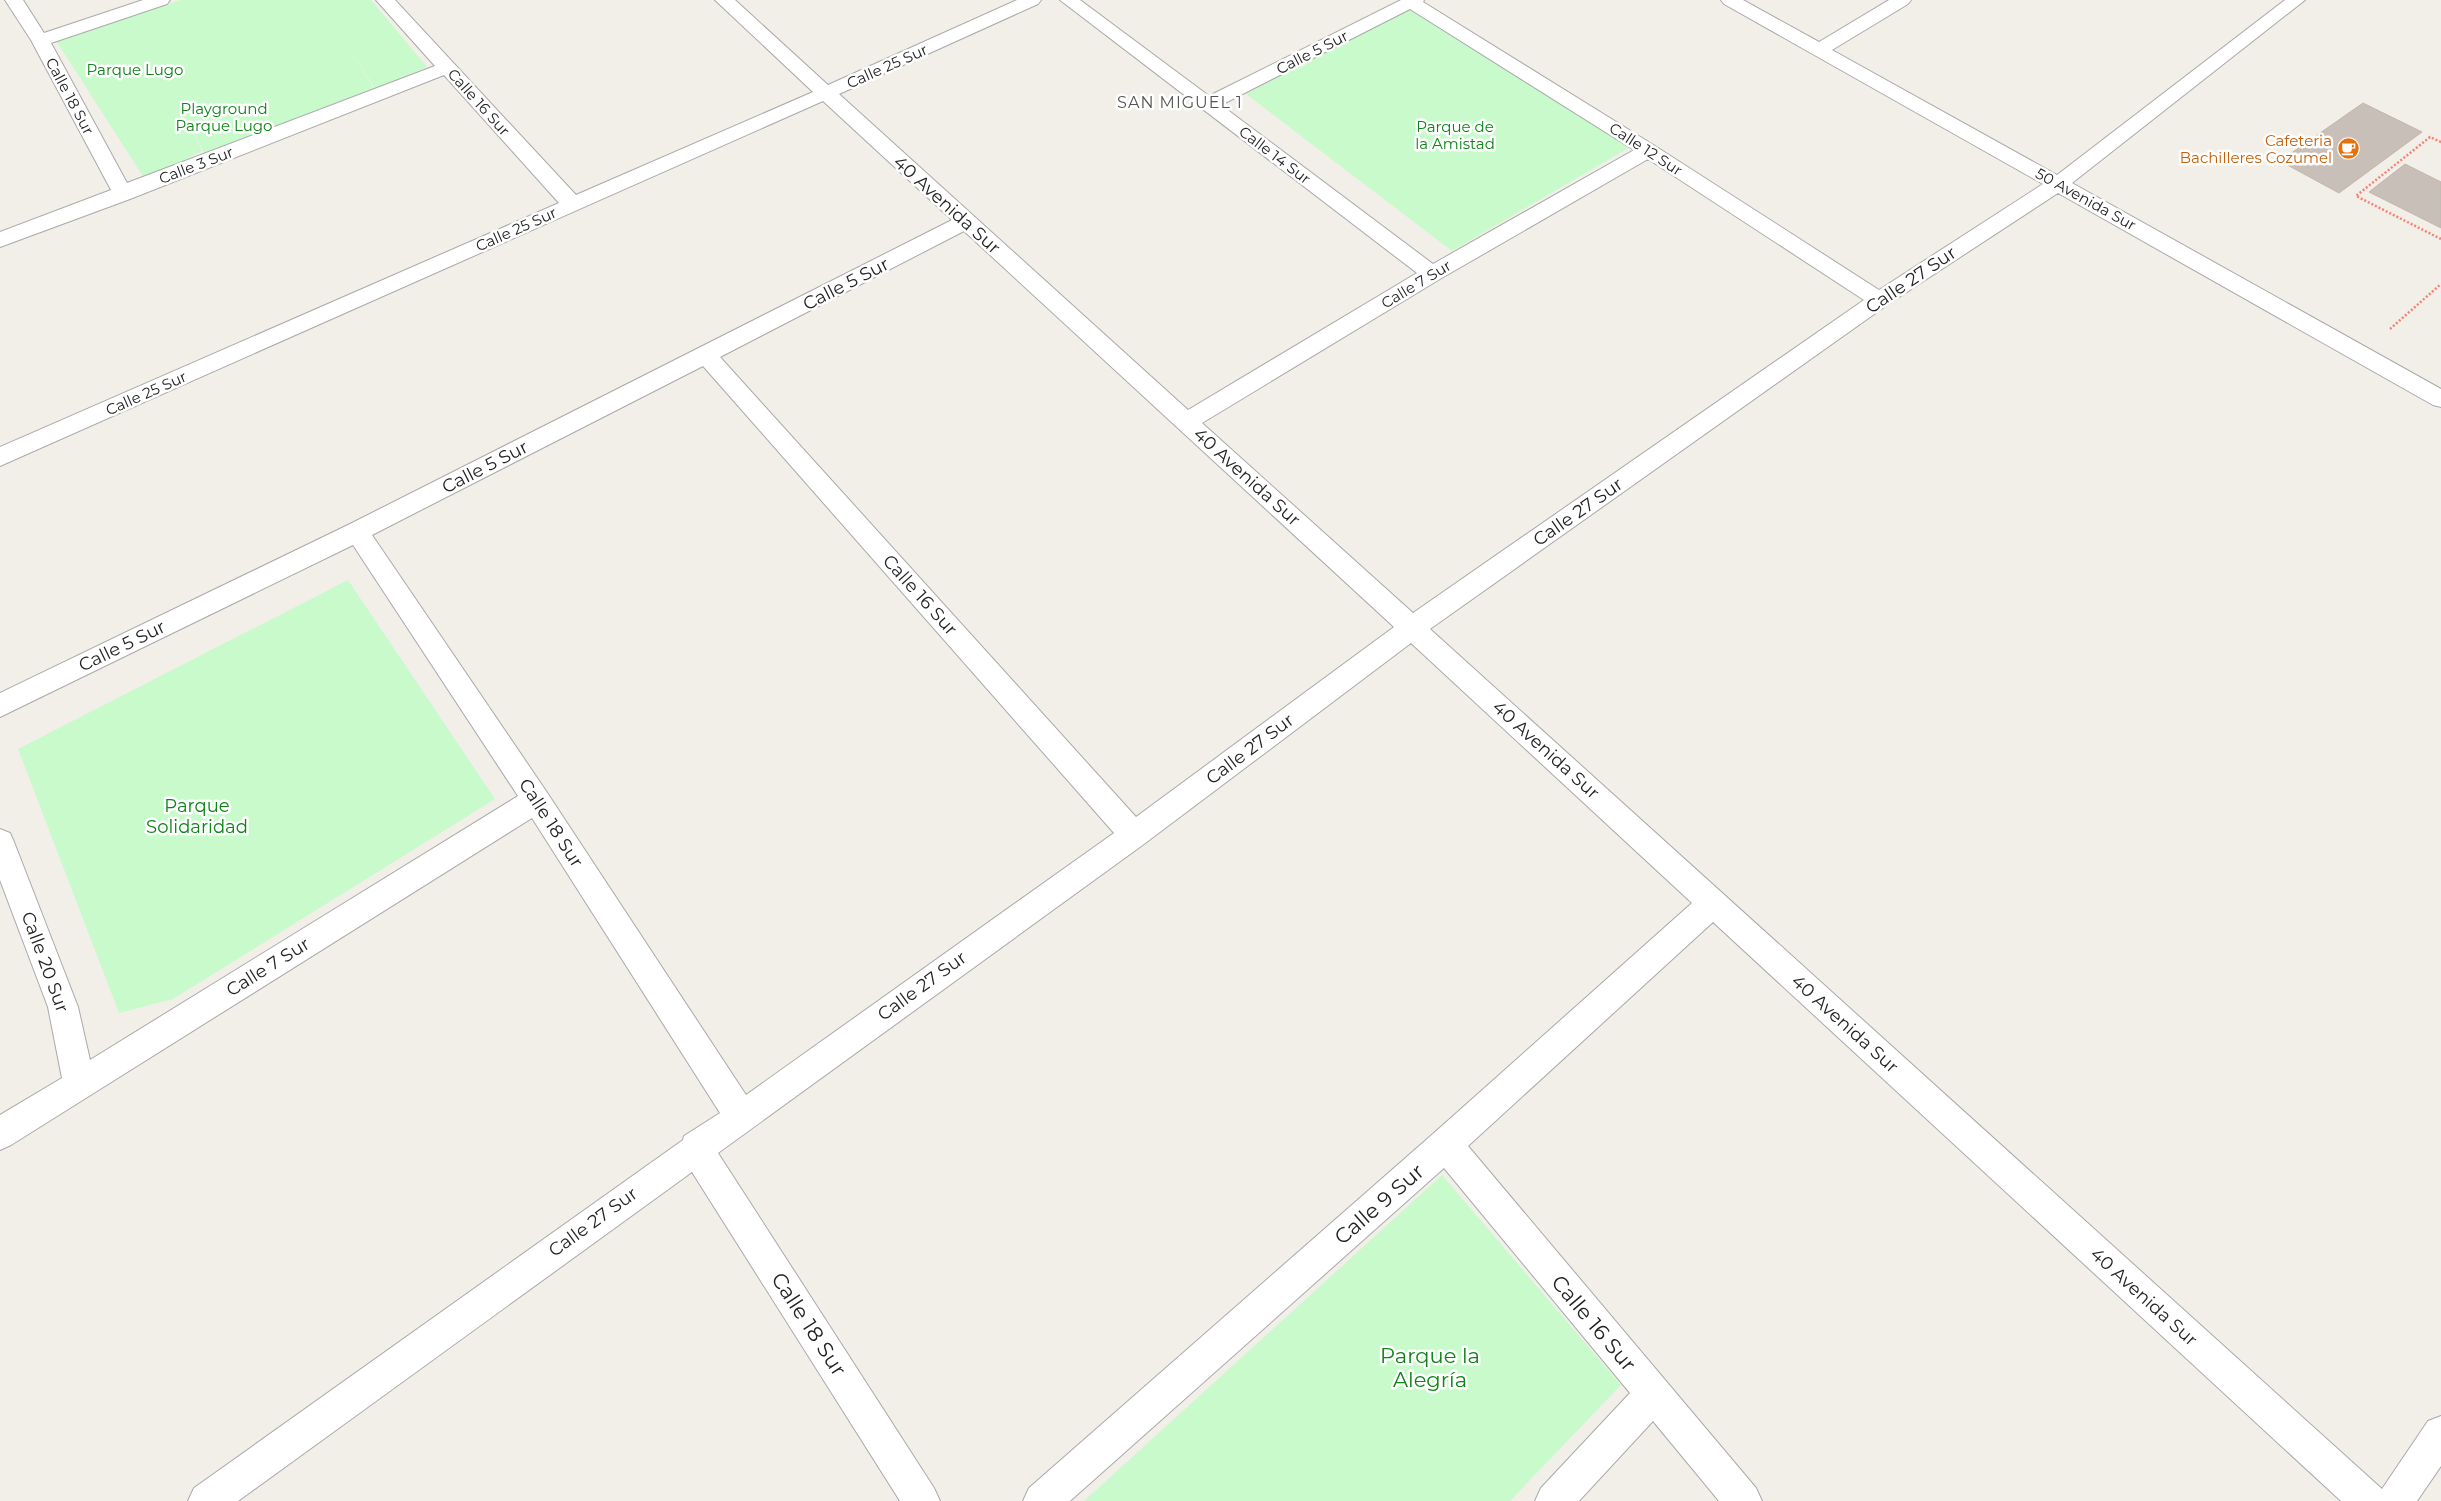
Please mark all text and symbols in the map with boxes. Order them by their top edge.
street label: Calle 5 Sur [1273,26,1351,78]
street label: Calle 25 Sur [844,40,930,92]
street label: Calle 18 Sur [42,54,98,138]
park label: Parque Lugo [87,60,183,79]
street label: Calle 16 Sur [444,64,514,140]
district label: SAN MIGUEL 1 [1117,93,1243,112]
park label: Playground Parque Lugo [176,99,272,135]
park label: Parque de la Amistad [1415,117,1495,153]
street label: Calle 12 Sur [1606,118,1686,180]
street label: Calle 14 Sur [1235,122,1315,188]
place label: Cafeteria Bachilleres Cozumel [2180,131,2332,167]
cafe icon: Cafeteria Bachilleres Cozumel [2336,137,2360,161]
street label: Calle 3 Sur [156,142,236,188]
street label: 40 Avenida Sur [889,151,1005,259]
street label: 50 Avenida Sur [2032,164,2140,234]
street label: Calle 25 Sur [473,203,559,255]
street label: Calle 27 Sur [1862,242,1960,318]
street label: Calle 5 Sur [799,253,893,315]
street label: Calle 7 Sur [1377,256,1455,312]
street label: Calle 25 Sur [103,367,189,419]
street label: 40 Avenida Sur [1189,423,1305,531]
street label: Calle 5 Sur [438,436,532,498]
street label: Calle 27 Sur [1529,473,1627,551]
street label: Calle 16 Sur [878,550,962,640]
street label: Calle 5 Sur [75,616,169,676]
street label: 40 Avenida Sur [1488,696,1604,804]
street label: Calle 27 Sur [1202,709,1298,789]
street label: Calle 18 Sur [514,774,588,872]
park label: Parque Solidaridad [146,795,248,838]
street label: Calle 20 Sur [17,909,73,1015]
street label: Calle 7 Sur [222,933,314,1001]
street label: Calle 27 Sur [873,946,971,1026]
street label: 40 Avenida Sur [1787,970,1903,1078]
street label: Calle 9 Sur [1329,1158,1429,1250]
street label: Calle 27 Sur [544,1182,642,1262]
street label: 40 Avenida Sur [2086,1243,2202,1351]
street label: Calle 18 Sur [766,1267,852,1381]
street label: Calle 16 Sur [1547,1270,1641,1376]
park label: Parque la Alegría [1380,1343,1480,1392]

